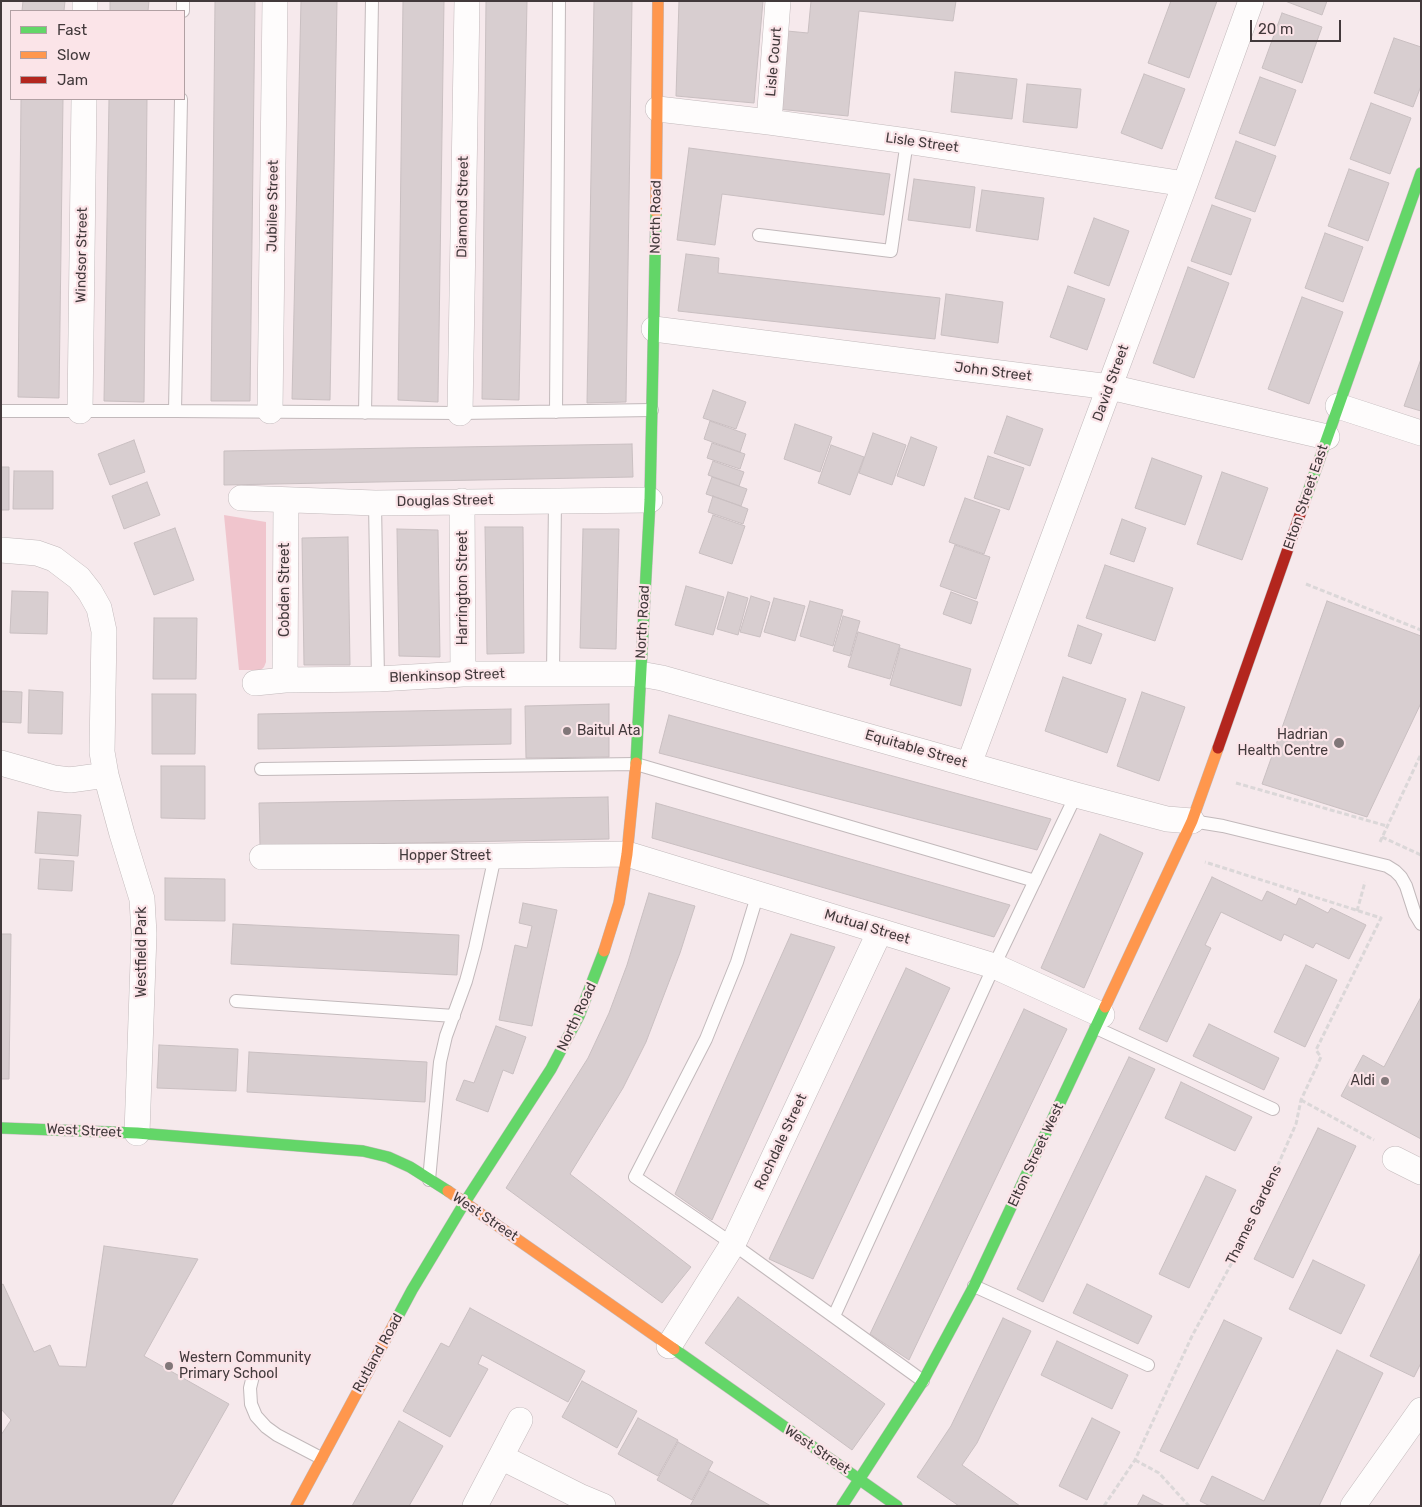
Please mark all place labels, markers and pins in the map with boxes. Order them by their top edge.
place label: Baitul Ata [577,723,640,739]
marker: Baitul Ata [561,725,573,737]
place label: Hadrian Health Centre [1238,727,1328,760]
marker: Hadrian Health Centre [1332,736,1346,750]
place label: Aldi [1351,1073,1375,1089]
marker: Aldi [1379,1075,1391,1087]
place label: Western Community Primary School [179,1350,311,1382]
marker: Western Community Primary School [163,1360,175,1372]

